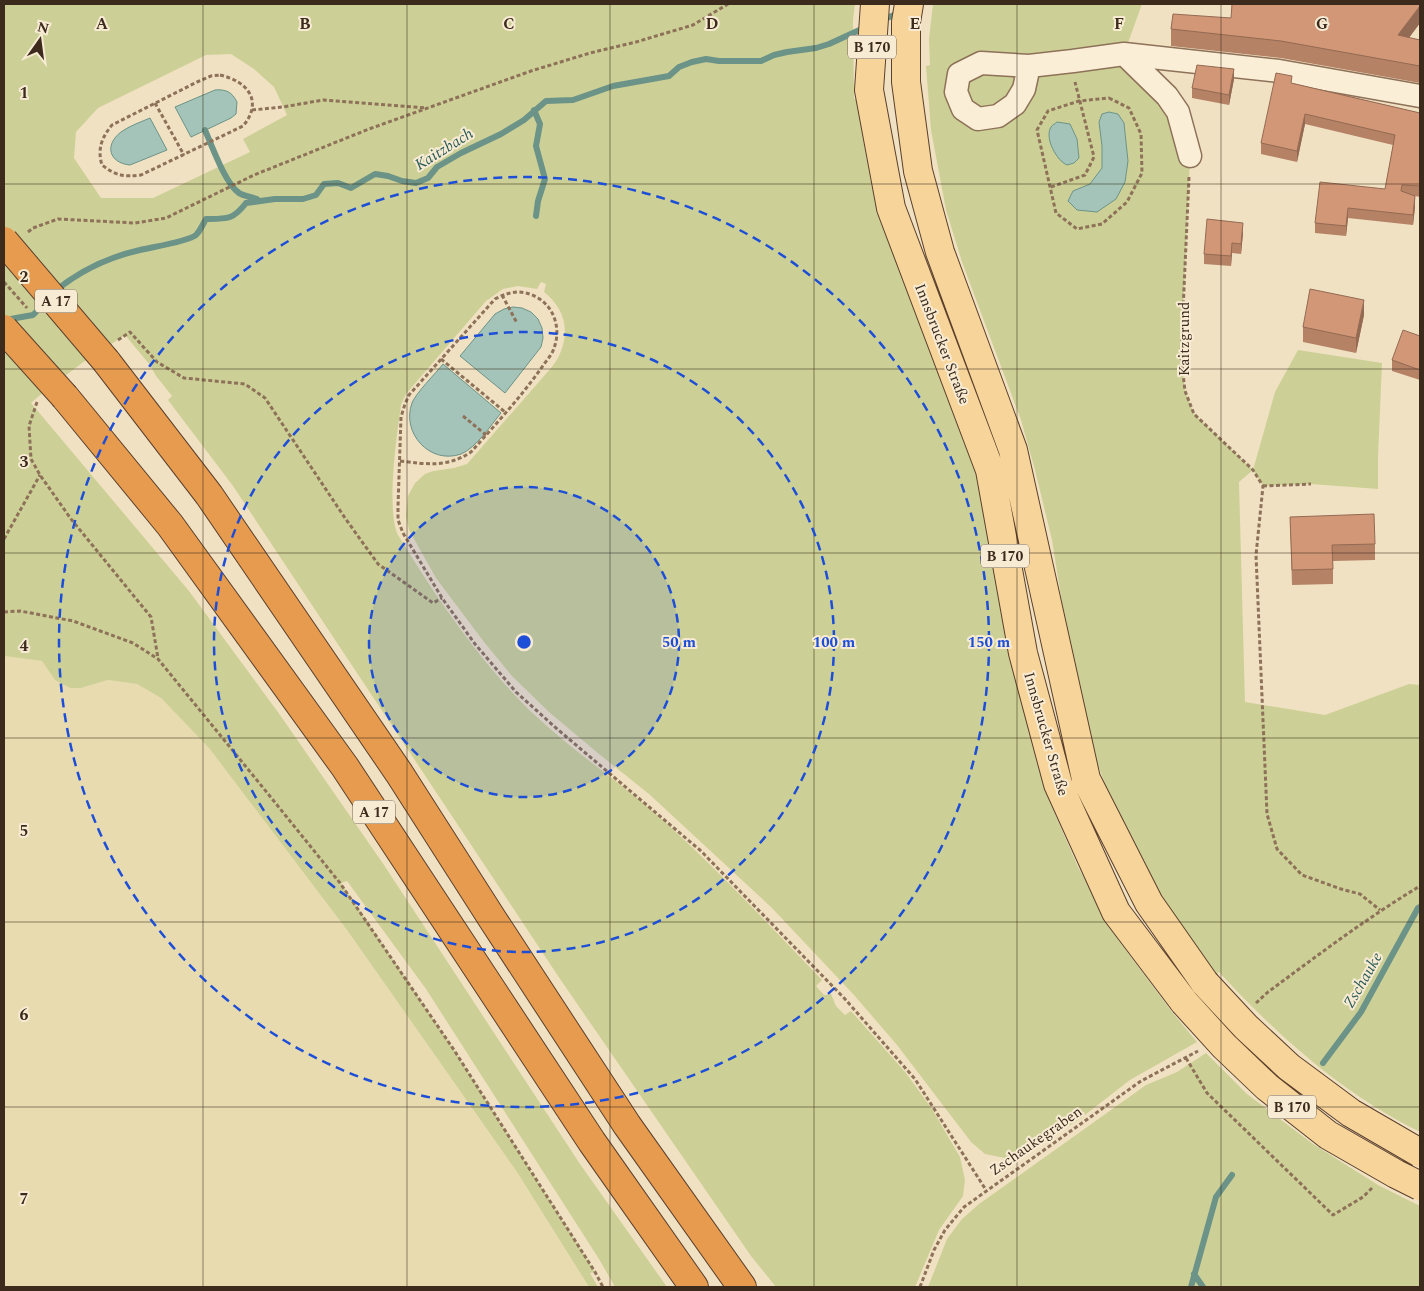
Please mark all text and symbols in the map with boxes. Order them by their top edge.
text: A [96,12,109,36]
text: B [299,12,311,36]
text: C [503,12,515,36]
text: D [706,12,719,36]
text: E [910,12,920,36]
text: F [1114,12,1124,36]
text: G [1316,12,1328,36]
north arrow [15,15,65,65]
text: N [35,16,51,39]
road number: B 170 [848,36,896,58]
text: 1 [20,81,28,105]
water label: Kaitzbach [410,122,478,176]
text: 2 [20,265,29,289]
street label: Innsbrucker Straße [908,280,976,408]
road number: A 17 [35,290,77,312]
street label: Kaitzgrund [1173,302,1196,376]
text: 3 [20,450,29,474]
road number: B 170 [981,544,1029,568]
text: 50 m [662,631,697,654]
text: 100 m [813,631,856,654]
text: 150 m [968,631,1011,654]
centre of rings [515,633,533,651]
text: 4 [20,634,29,658]
street label: Innsbrucker Straße [1017,669,1075,799]
road number: A 17 [353,800,395,824]
text: 5 [20,819,28,843]
water label: Zschauke [1337,948,1389,1012]
text: 6 [20,1003,29,1027]
road number: B 170 [1268,1096,1316,1118]
street label: Zschaukegraben [985,1100,1087,1182]
text: 7 [20,1187,29,1211]

